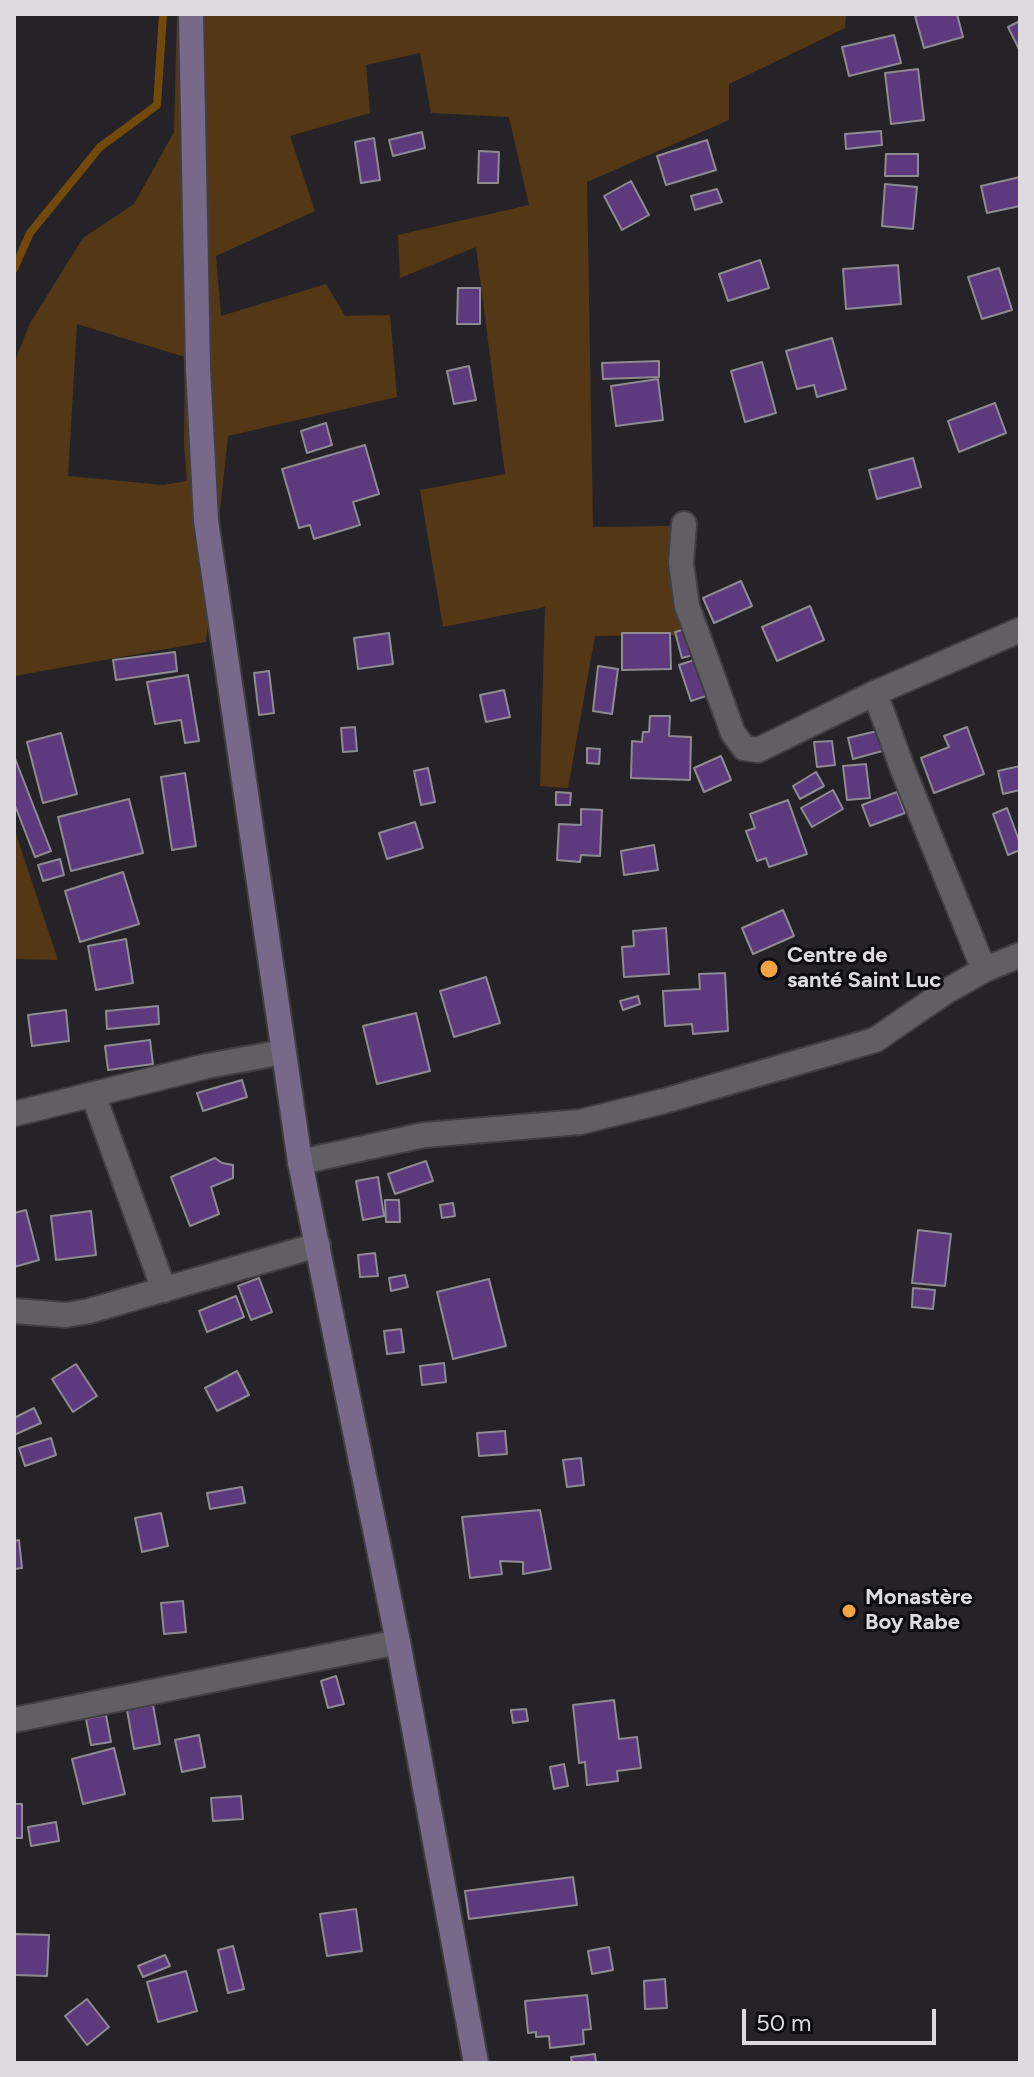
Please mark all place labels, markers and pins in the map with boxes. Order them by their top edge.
place label: Centre de santé Saint Luc [787,943,941,994]
marker: Centre de santé Saint Luc [758,958,780,980]
place label: Monastère Boy Rabe [865,1585,973,1636]
marker: Monastère Boy Rabe [840,1602,858,1620]

